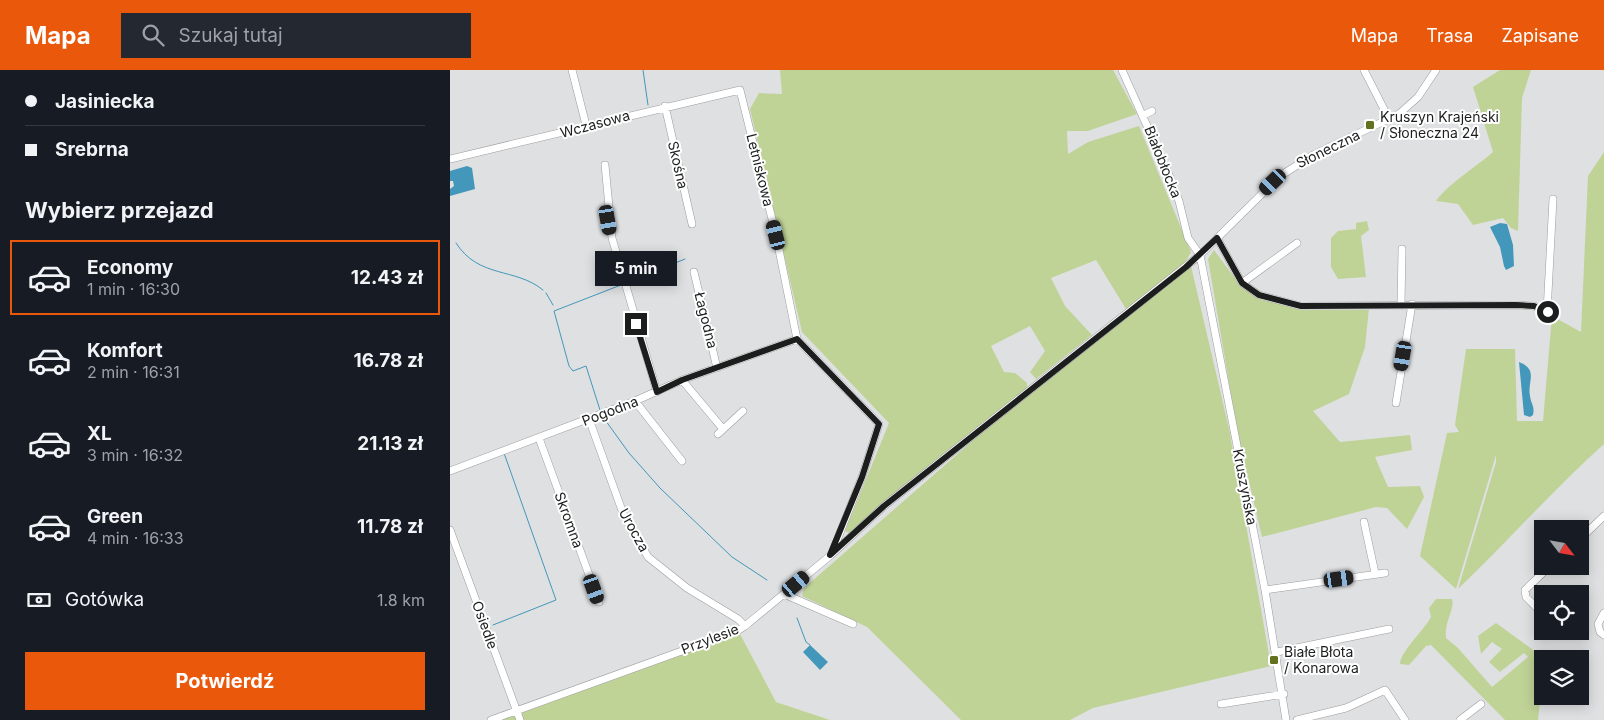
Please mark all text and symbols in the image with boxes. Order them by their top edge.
search box [121,13,471,58]
text: Mapa [25,21,91,50]
icon: search [139,21,167,49]
text: Szukaj tutaj [179,24,283,47]
text: Mapa [1351,25,1398,46]
text: Trasa [1426,25,1473,46]
text: Zapisane [1501,25,1579,46]
text: Jasiniecka [55,90,154,113]
street label: Wczasowa [558,106,632,141]
place label: Kruszyn Krajeński / Słoneczna 24 [1380,108,1499,141]
marker: Kruszyn Krajeński / Słoneczna 24 [1364,119,1376,131]
street label: Białobłocka [1141,123,1186,200]
street label: Słoneczna [1293,126,1362,171]
street label: Letniskowa [743,132,778,208]
text: Srebrna [55,138,129,161]
street label: Skośna [665,139,692,190]
car [1257,166,1289,198]
text: Wybierz przejazd [25,197,214,223]
car [598,204,617,236]
car [765,219,786,251]
callout: 5 min [595,252,677,286]
icon: car [27,255,72,300]
text: Economy [87,256,173,279]
text: 5 min [615,258,657,278]
text: 12.43 zł [351,266,423,289]
text: 1 min · 16:30 [87,279,180,299]
street label: Łagodna [691,290,722,350]
route start [1537,301,1559,323]
route end [625,313,647,335]
icon: car [27,338,72,383]
text: Komfort [87,339,163,362]
car [1393,340,1412,372]
text: 16.78 zł [353,349,423,372]
text: 2 min · 16:31 [87,362,180,382]
street label: Pogodna [579,392,640,429]
icon: car [27,421,72,466]
text: XL [87,422,112,445]
text: 21.13 zł [357,432,423,455]
text: 3 min · 16:32 [87,445,183,465]
street label: Kruszyńska [1230,447,1261,526]
street label: Skromna [551,489,587,550]
icon: car [27,504,72,549]
text: Green [87,505,143,528]
street label: Urocza [616,505,653,555]
text: 11.78 zł [357,515,423,538]
north arrow [1534,520,1589,575]
map controls [1534,520,1589,705]
text: 4 min · 16:33 [87,528,184,548]
car [779,569,812,599]
car [1323,569,1354,589]
car [581,572,606,606]
button: locate [1534,585,1589,640]
icon: cash [25,586,53,614]
text: Gotówka [65,588,144,611]
text: 1.8 km [377,590,425,610]
street label: Osiedle [469,599,502,651]
street label: Przylesie [679,620,741,657]
place label: Białe Błota / Konarowa [1284,643,1359,676]
button: layers [1534,650,1589,705]
button: Potwierdź [25,652,425,710]
marker: Białe Błota / Konarowa [1268,654,1280,666]

